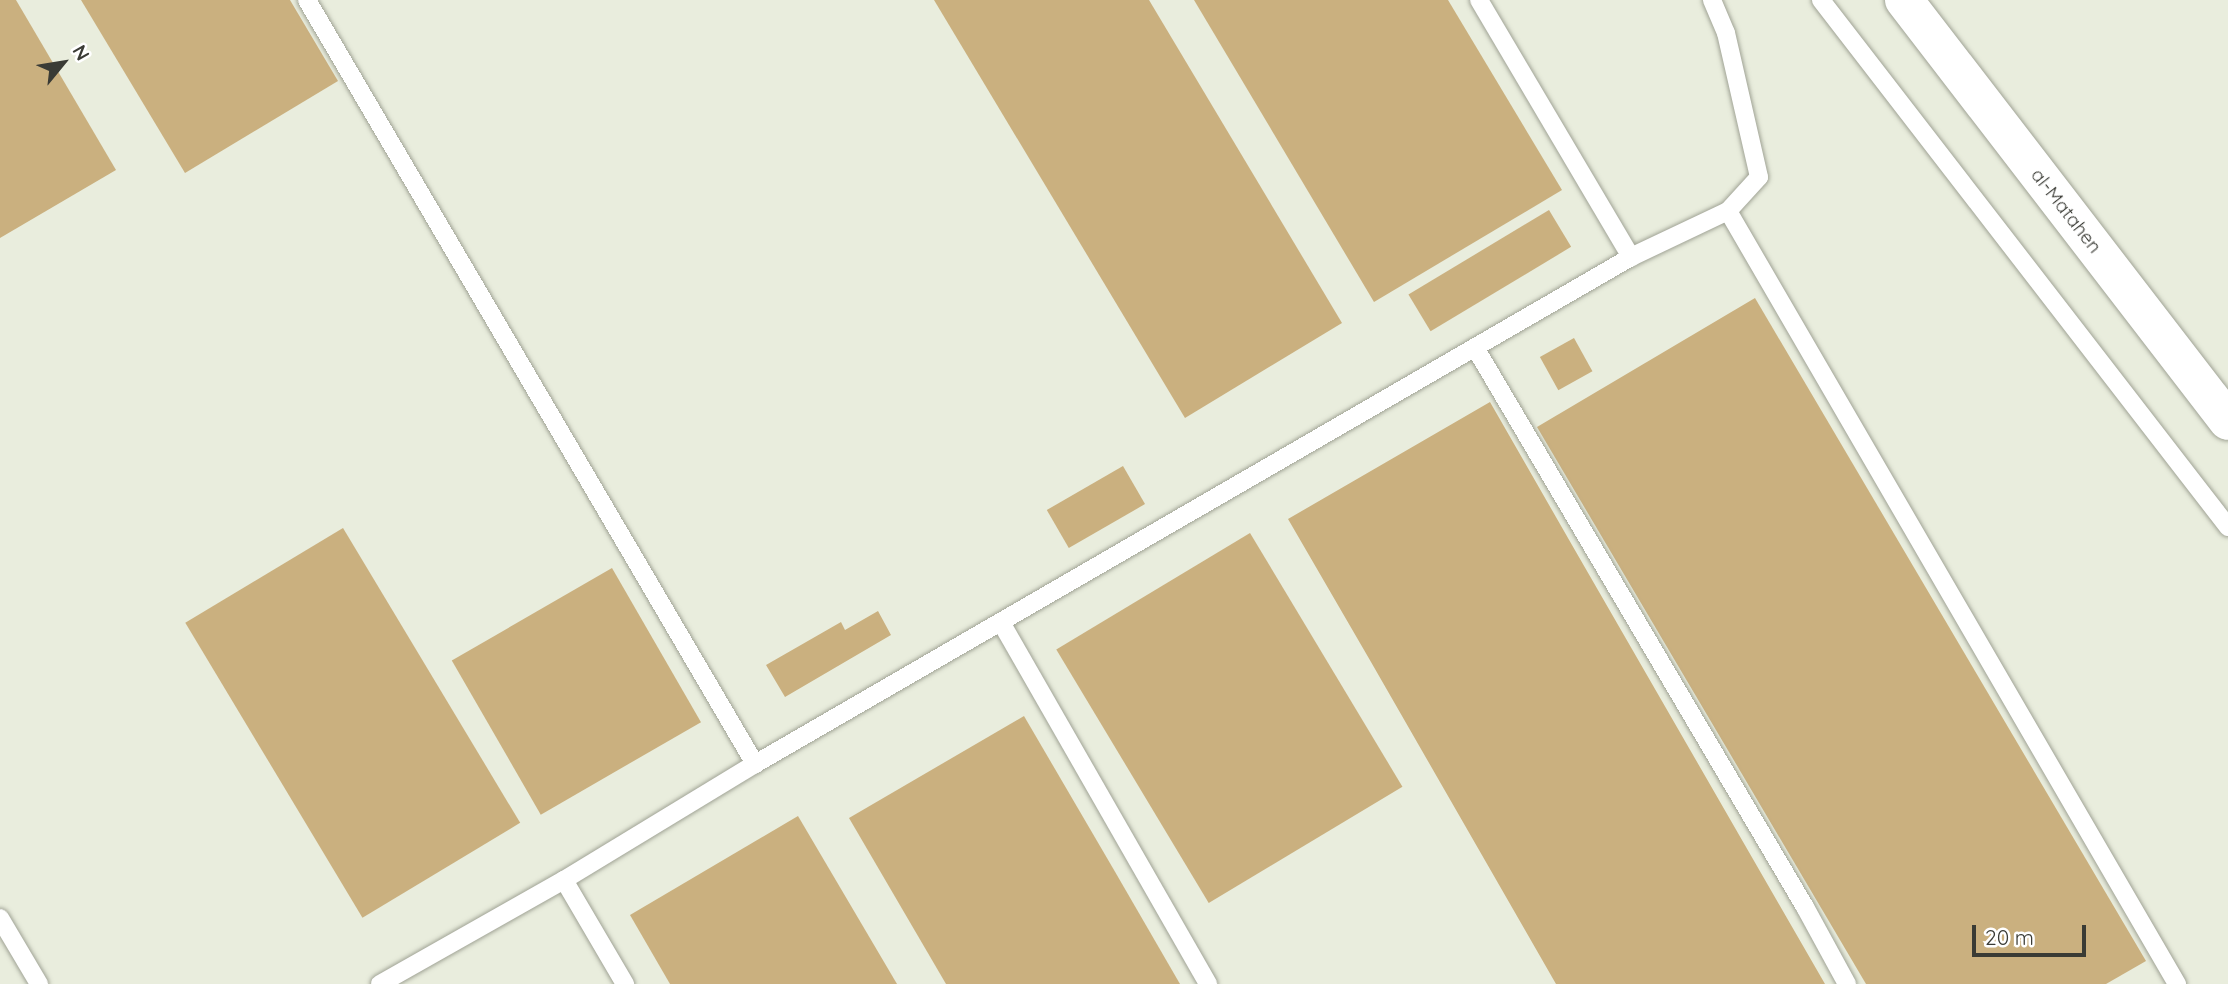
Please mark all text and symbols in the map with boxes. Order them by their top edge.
north arrow [28,28,98,98]
text: N [67,40,95,65]
street label: al-Matahen [2026,164,2106,258]
scale bar [1976,911,2090,955]
text: 20 m [1985,924,2034,950]

